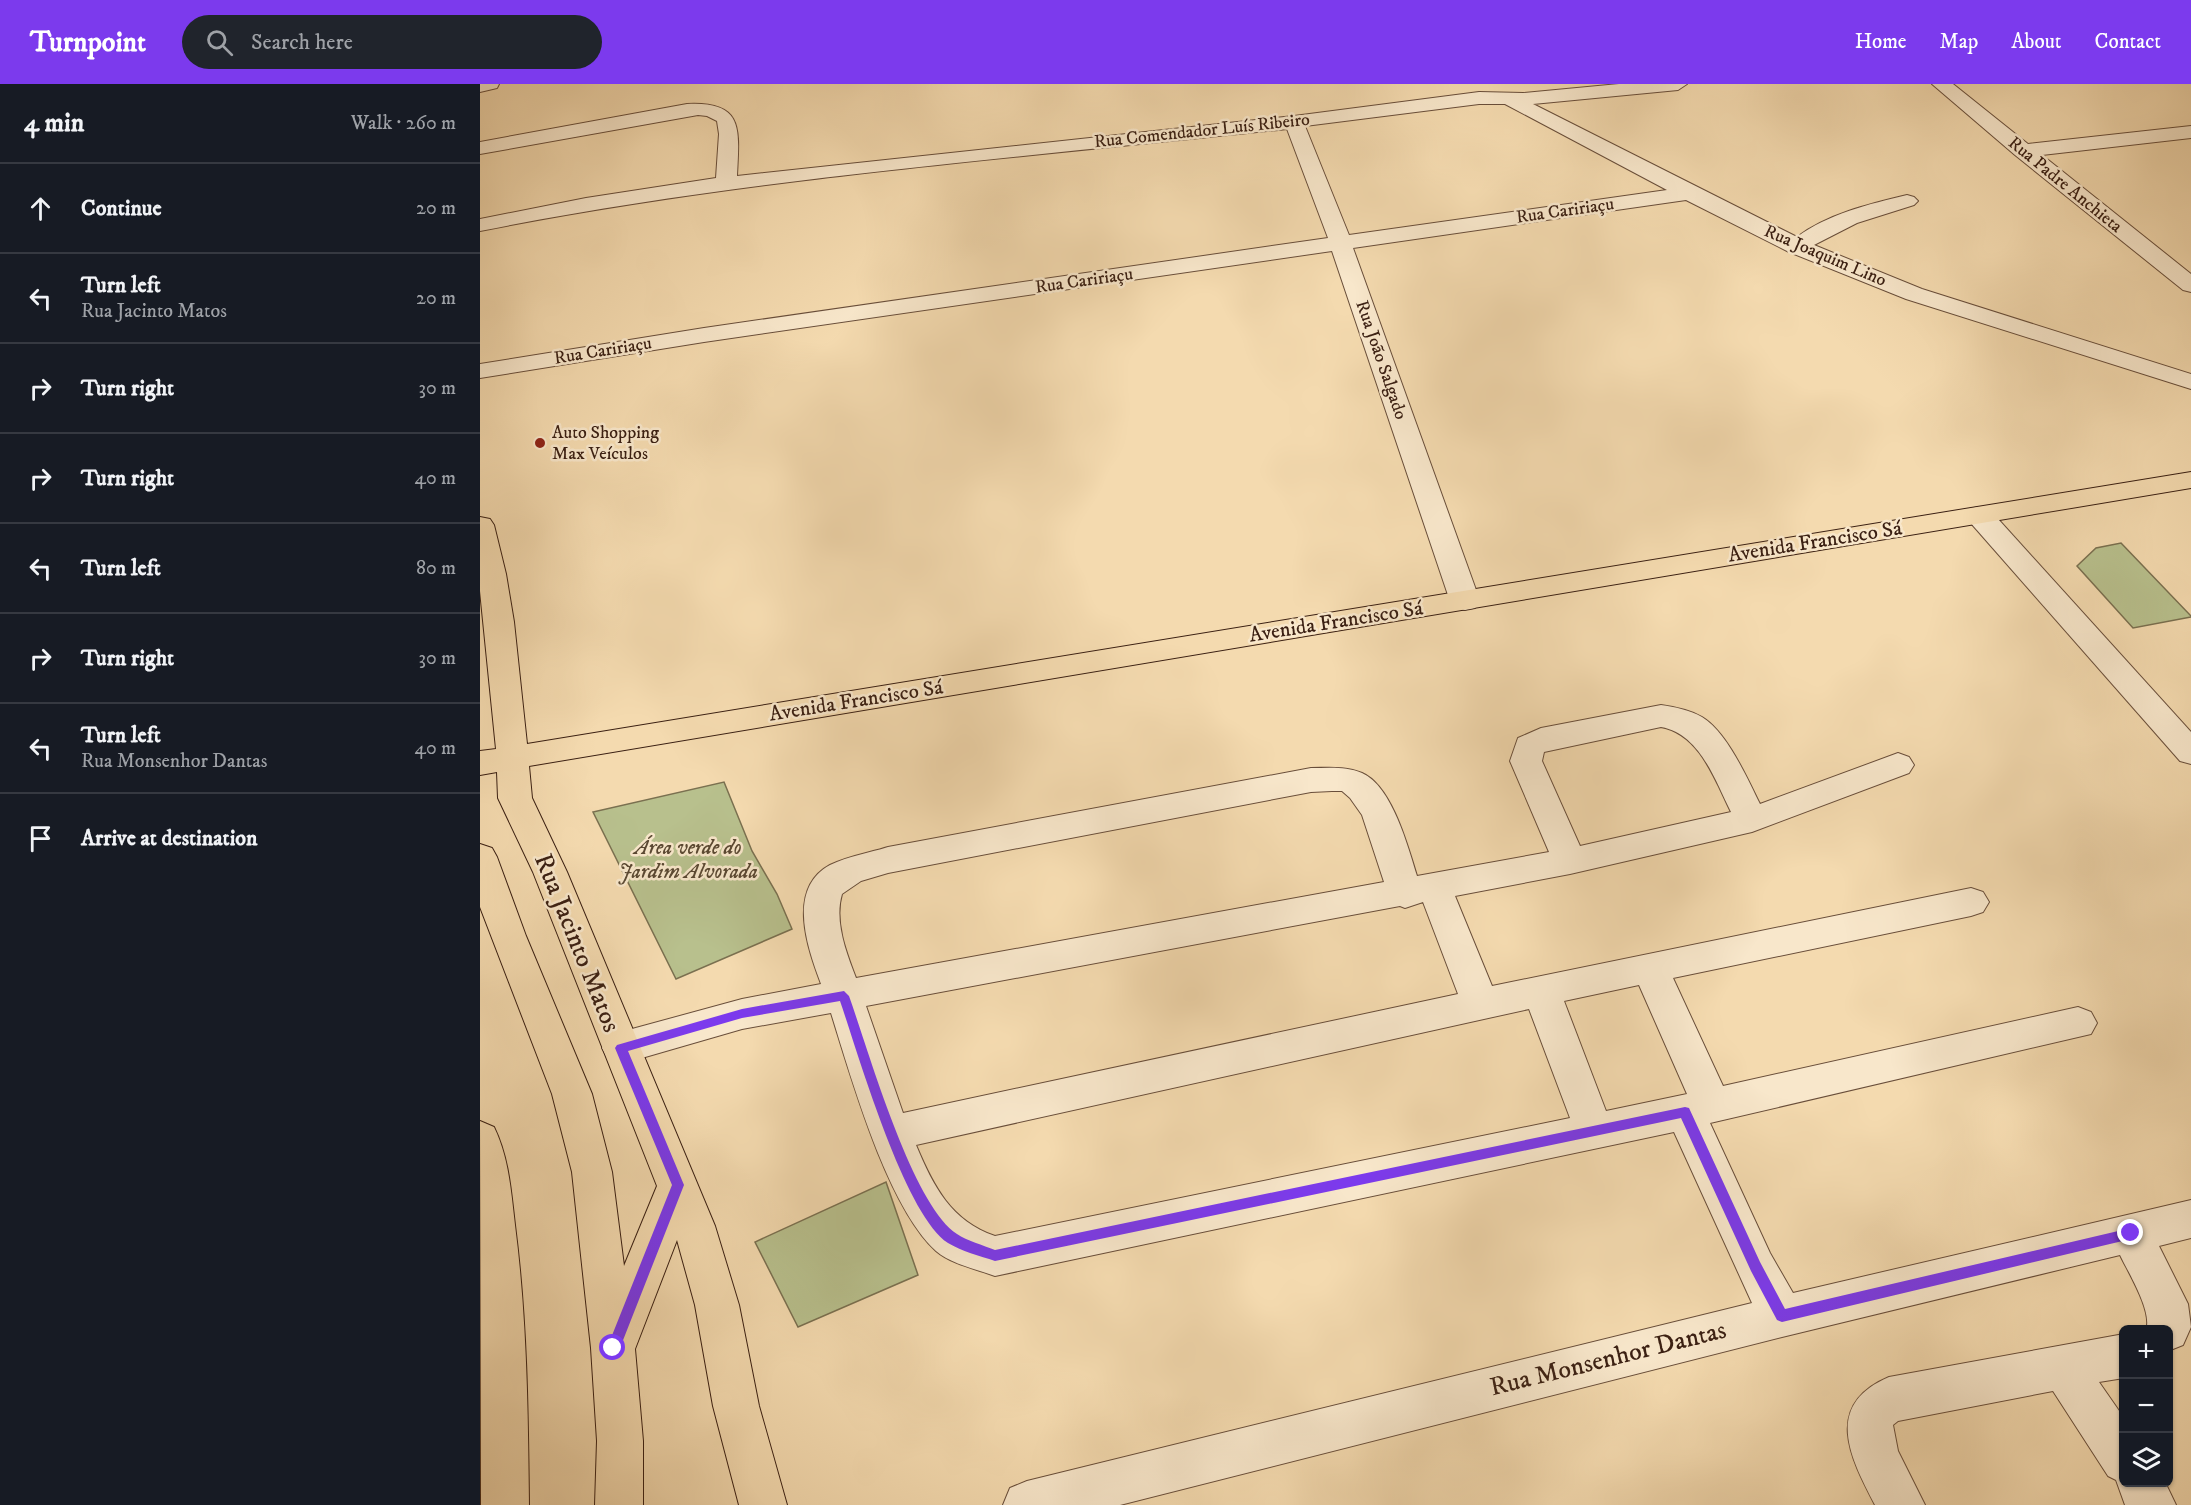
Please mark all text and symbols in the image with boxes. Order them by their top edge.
search box [182,15,602,69]
text: Turnpoint [30,25,146,60]
icon: search [203,26,236,59]
text: Search here [251,29,353,56]
text: Home [1855,29,1907,55]
text: Map [1940,29,1978,55]
text: About [2011,29,2062,55]
text: Contact [2095,29,2161,55]
text: 4 min [24,107,84,140]
street label: Rua Comendador Luís Ribeiro [1093,109,1311,153]
text: Walk · 260 m [351,111,456,136]
street label: Rua Padre Anchieta [2003,132,2127,238]
icon: ahead [24,192,57,225]
street label: Rua Caririaçu [1515,193,1616,229]
text: Continue [81,195,162,222]
text: 20 m [416,196,456,221]
street label: Rua Joaquim Lino [1761,220,1890,292]
street label: Rua Caririaçu [1034,263,1135,299]
text: Turn left [81,272,161,299]
icon: left [24,282,57,315]
text: 20 m [416,286,456,311]
street label: Rua João Salgado [1350,297,1412,423]
text: Rua Jacinto Matos [81,299,227,324]
street label: Rua Caririaçu [553,332,654,370]
icon: right [24,372,57,405]
text: Turn right [81,375,174,402]
text: 30 m [418,376,456,401]
place label: Auto Shopping Max Veículos [552,422,659,465]
marker: Auto Shopping Max Veículos [533,436,547,450]
icon: right [24,462,57,495]
text: Turn right [81,465,174,492]
text: 40 m [414,466,456,491]
street label: Avenida Francisco Sá [1726,515,1904,569]
icon: left [24,552,57,585]
text: Turn left [81,555,161,582]
text: 80 m [416,556,456,581]
street label: Avenida Francisco Sá [1247,595,1425,649]
icon: right [24,642,57,675]
text: Turn right [81,645,174,672]
text: 30 m [418,646,456,671]
street label: Avenida Francisco Sá [767,674,945,728]
text: Turn left [81,722,161,749]
icon: left [24,732,57,765]
text: 40 m [414,736,456,761]
text: Rua Monsenhor Dantas [81,749,267,774]
icon: arrive [24,822,57,855]
text: Arrive at destination [81,825,258,852]
park label: Área verde do Jardim Alvorada [618,835,758,885]
street label: Rua Jacinto Matos [526,849,628,1037]
route end [2117,1219,2143,1245]
street label: Rua Monsenhor Dantas [1486,1314,1730,1404]
map controls [2119,1325,2173,1487]
button: + [2119,1325,2173,1379]
route start [599,1334,625,1360]
button: − [2119,1379,2173,1433]
button: layers [2119,1433,2173,1487]

